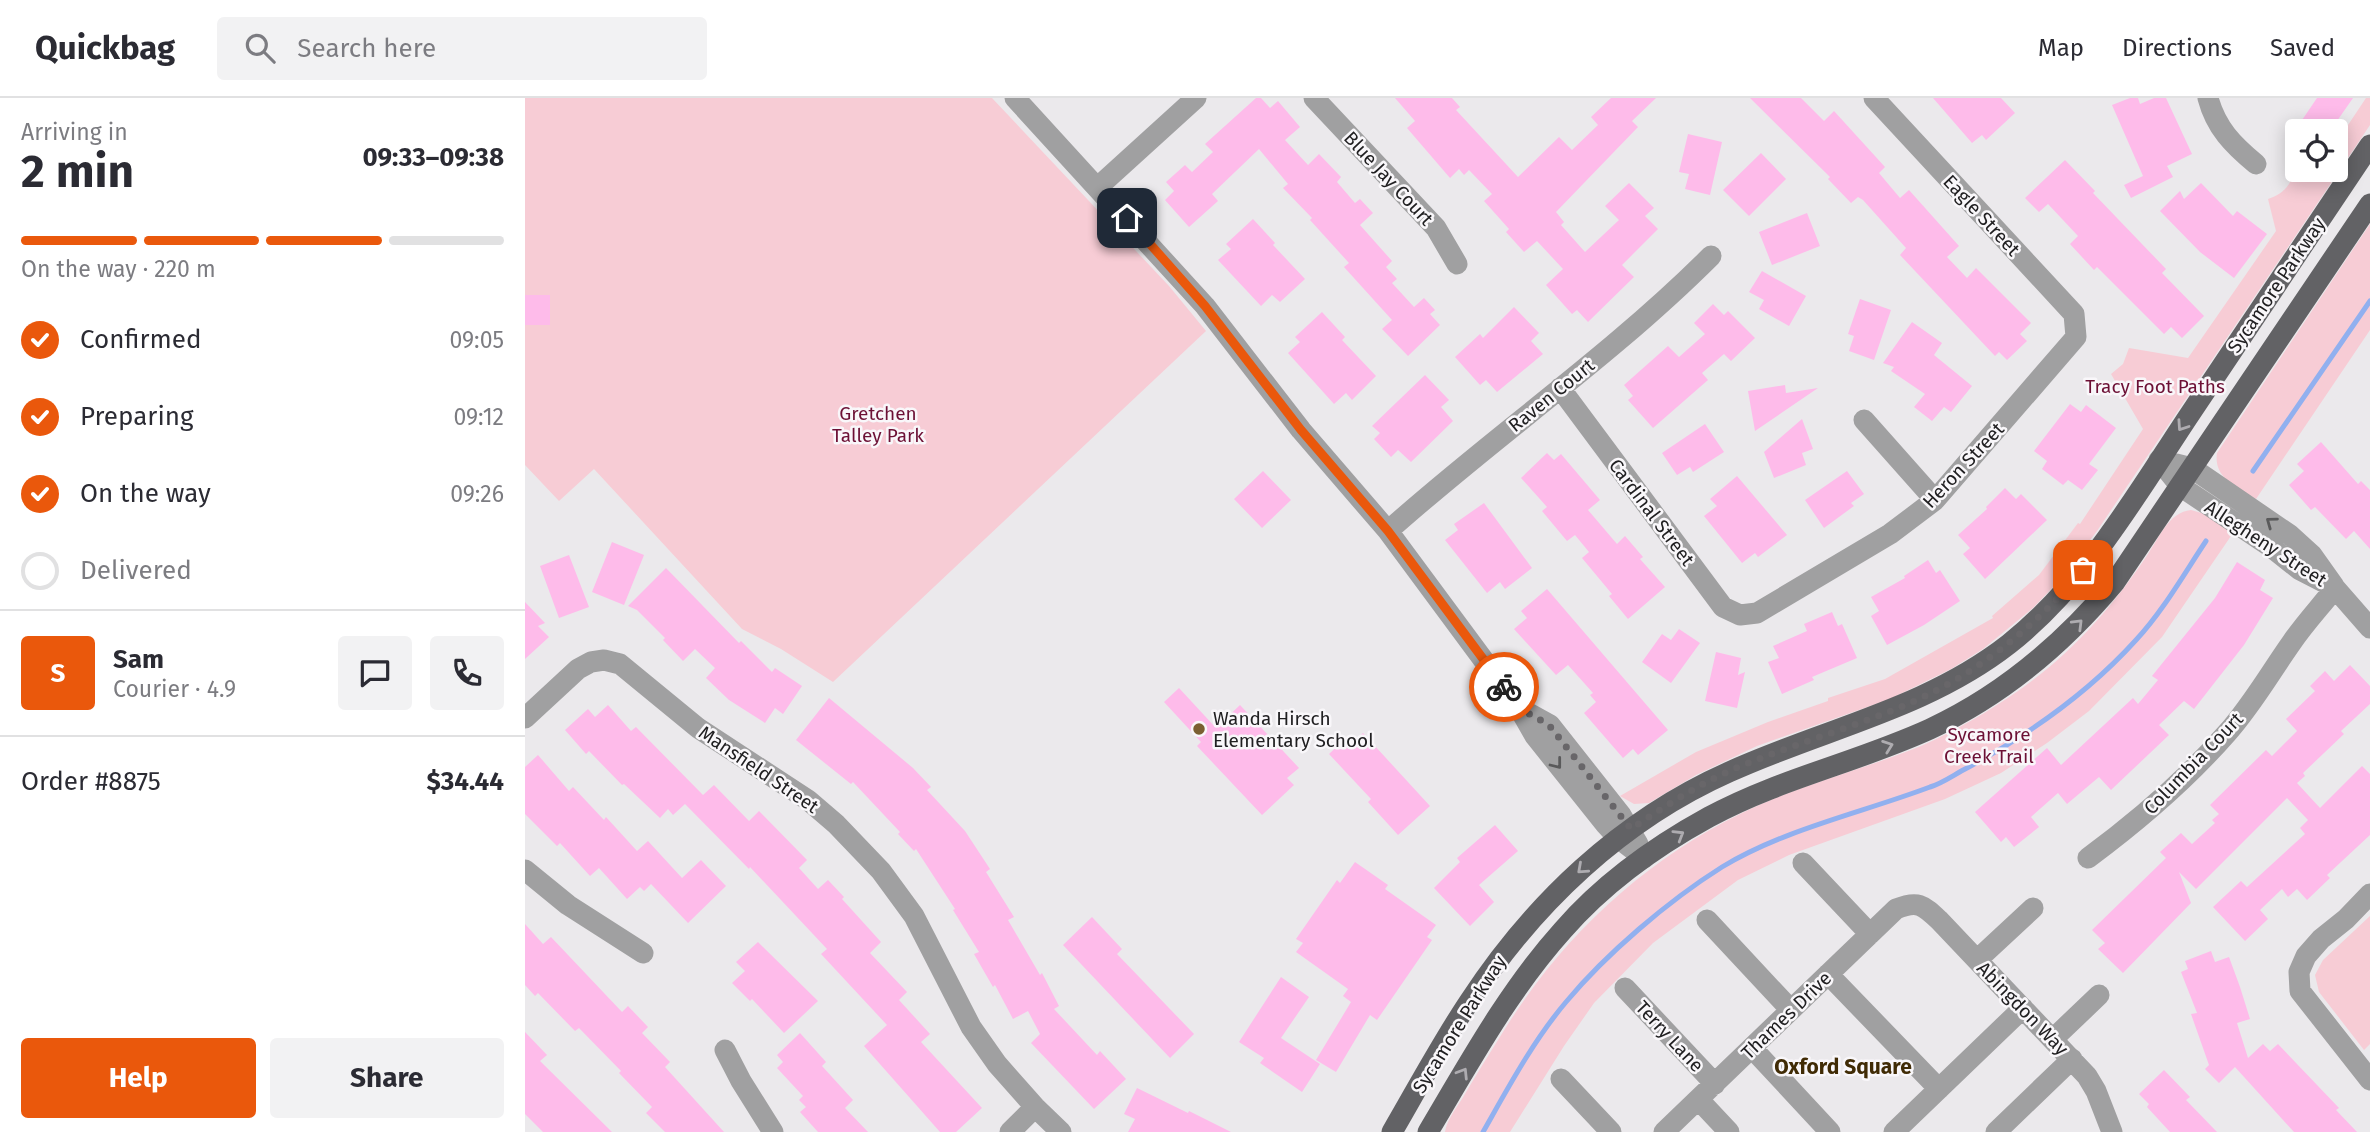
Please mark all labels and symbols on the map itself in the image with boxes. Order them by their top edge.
street label: Blue Jay Court [1339,126,1438,230]
street label: Eagle Street [1938,170,2025,261]
pin [1097,188,1157,248]
street label: Sycamore Parkway [2223,213,2331,357]
street label: Raven Court [1504,354,1599,437]
park label: Tracy Foot Paths [2085,375,2225,398]
park label: Gretchen Talley Park [832,402,924,447]
street label: Heron Street [1918,418,2009,513]
one-way arrow [2178,418,2190,431]
street label: Cardinal Street [1604,454,1699,570]
street label: Allegheny Street [2201,495,2331,591]
one-way arrow [2266,518,2279,530]
pin [2053,540,2113,600]
one-way arrow [2069,619,2082,632]
courier [1469,652,1539,722]
place label: Wanda Hirsch Elementary School [1213,707,1374,752]
street label: Columbia Court [2139,707,2248,819]
street label: Mansfield Street [694,721,823,818]
marker: Wanda Hirsch Elementary School [1191,721,1207,737]
park label: Sycamore Creek Trail [1944,723,2034,768]
one-way arrow [1881,740,1893,754]
one-way arrow [1549,757,1562,769]
one-way arrow [1672,830,1685,843]
one-way arrow [1577,861,1590,874]
street label: Sycamore Parkway [1408,950,1511,1098]
street label: Abingdon Way [1972,957,2074,1060]
street label: Thames Drive [1736,967,1836,1064]
street label: Terry Lane [1631,996,1708,1077]
district label: Oxford Square [1774,1054,1912,1080]
one-way arrow [1455,1068,1468,1081]

